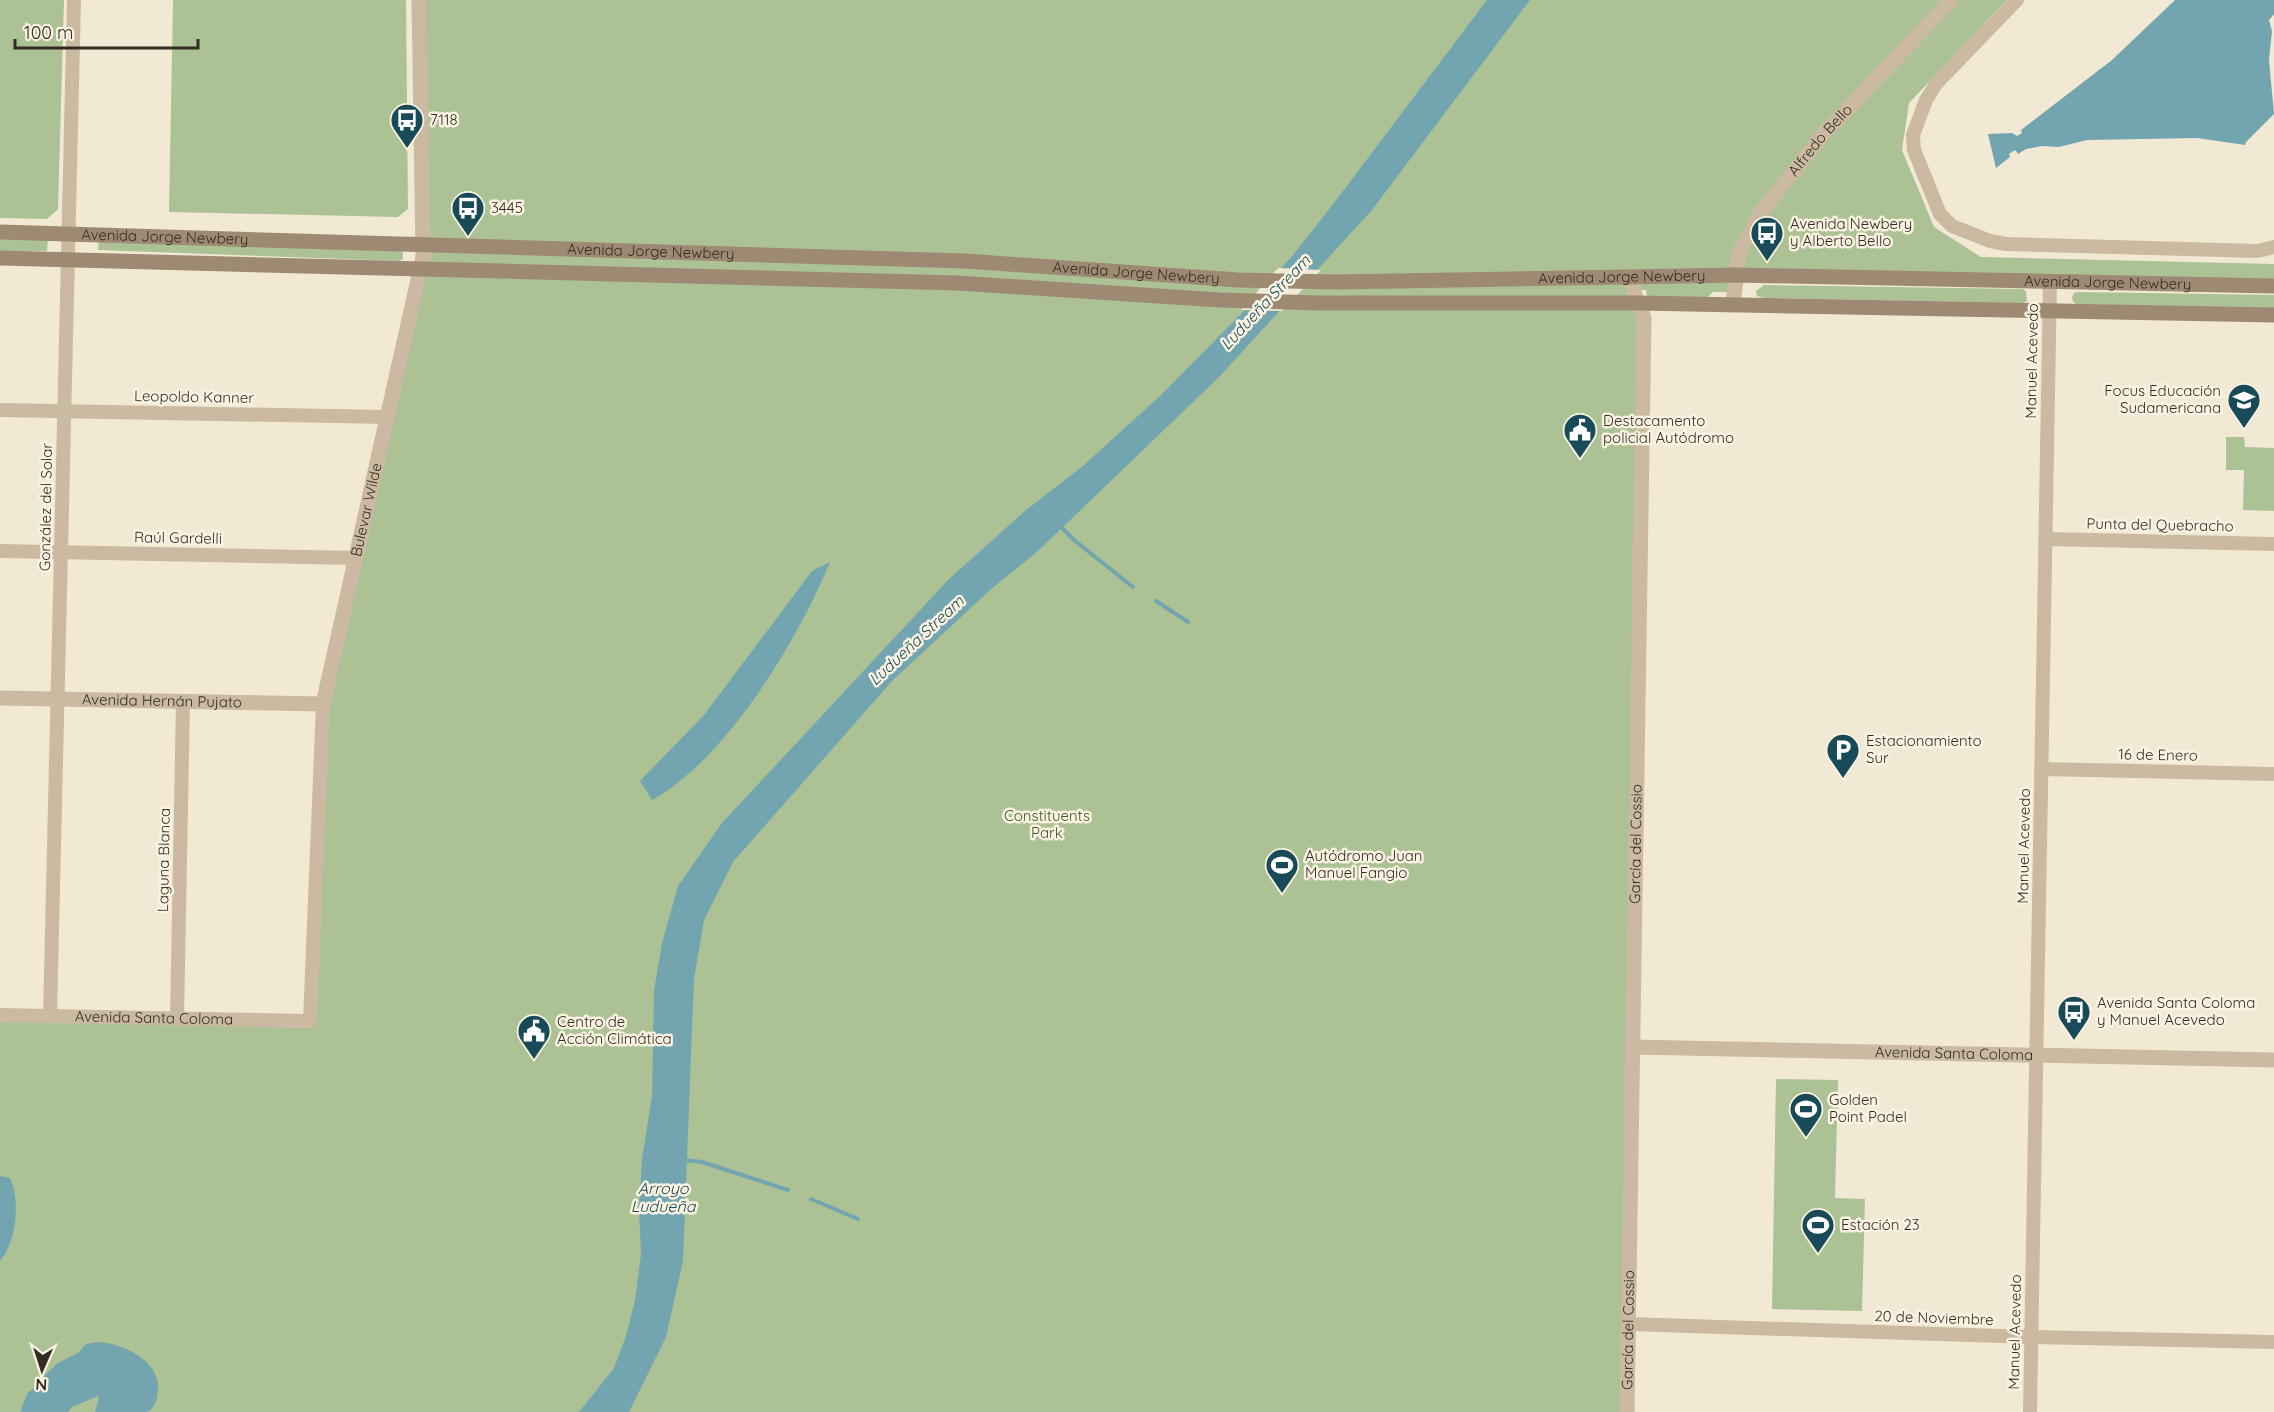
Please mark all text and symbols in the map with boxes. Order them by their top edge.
scale bar [15,12,198,50]
text: 100 m [24,21,73,44]
street label: Alfredo Bello [1784,100,1856,180]
bus stop icon: 7118 [389,102,425,149]
place label: 7118 [430,110,458,129]
bus stop icon: 3445 [450,190,486,237]
place label: 3445 [491,198,523,217]
place label: Avenida Newbery y Alberto Bello [1790,214,1912,250]
bus stop icon: Avenida Newbery y Alberto Bello [1749,215,1785,262]
street label: Avenida Jorge Newbery [81,224,249,248]
street label: Avenida Jorge Newbery [567,239,735,263]
water label: Ludueña Stream [1216,250,1314,354]
street label: Avenida Jorge Newbery [1052,257,1220,288]
street label: Avenida Jorge Newbery [1538,266,1706,287]
street label: Avenida Jorge Newbery [2024,271,2192,293]
street label: Manuel Acevedo [2021,303,2042,419]
place label: Focus Educación Sudamericana [2104,381,2221,417]
school or university icon: Focus Educación Sudamericana [2226,382,2262,429]
street label: Leopoldo Kanner [134,386,254,407]
place label: Destacamento policial Autódromo [1603,411,1734,447]
public building icon: Destacamento policial Autódromo [1562,412,1598,459]
street label: González del Solar [35,442,56,571]
street label: Bulevar Wilde [346,461,386,558]
street label: Punta del Quebracho [2086,514,2234,535]
street label: Raúl Gardelli [134,527,222,548]
water label: Ludueña Stream [864,591,968,689]
street label: Avenida Hernán Pujato [82,690,242,711]
place label: Estacionamiento Sur [1866,731,1982,767]
parking icon: Estacionamiento Sur [1825,732,1861,779]
street label: 16 de Enero [2118,744,2198,765]
street label: García del Cossio [1625,784,1646,904]
street label: Manuel Acevedo [2013,788,2034,904]
park label: Constituents Park [1004,806,1090,842]
street label: Laguna Blanca [153,808,174,912]
place label: Autódromo Juan Manuel Fangio [1305,846,1423,882]
sports icon: Autódromo Juan Manuel Fangio [1264,847,1300,894]
place label: Avenida Santa Coloma y Manuel Acevedo [2097,993,2255,1029]
bus stop icon: Avenida Santa Coloma y Manuel Acevedo [2056,994,2092,1041]
street label: Avenida Santa Coloma [75,1006,233,1029]
place label: Centro de Acción Climática [557,1012,672,1048]
public building icon: Centro de Acción Climática [516,1013,552,1060]
street label: Avenida Santa Coloma [1875,1042,2033,1064]
place label: Golden Point Padel [1829,1090,1907,1126]
sports icon: Golden Point Padel [1788,1091,1824,1138]
water label: Arroyo Ludueña [631,1178,697,1216]
sports icon: Estación 23 [1800,1207,1836,1254]
place label: Estación 23 [1841,1215,1920,1234]
street label: García del Cossio [1617,1270,1638,1390]
street label: Manuel Acevedo [2004,1274,2025,1390]
street label: 20 de Noviembre [1874,1306,1994,1329]
north arrow [12,1340,72,1400]
text: N [35,1375,48,1395]

